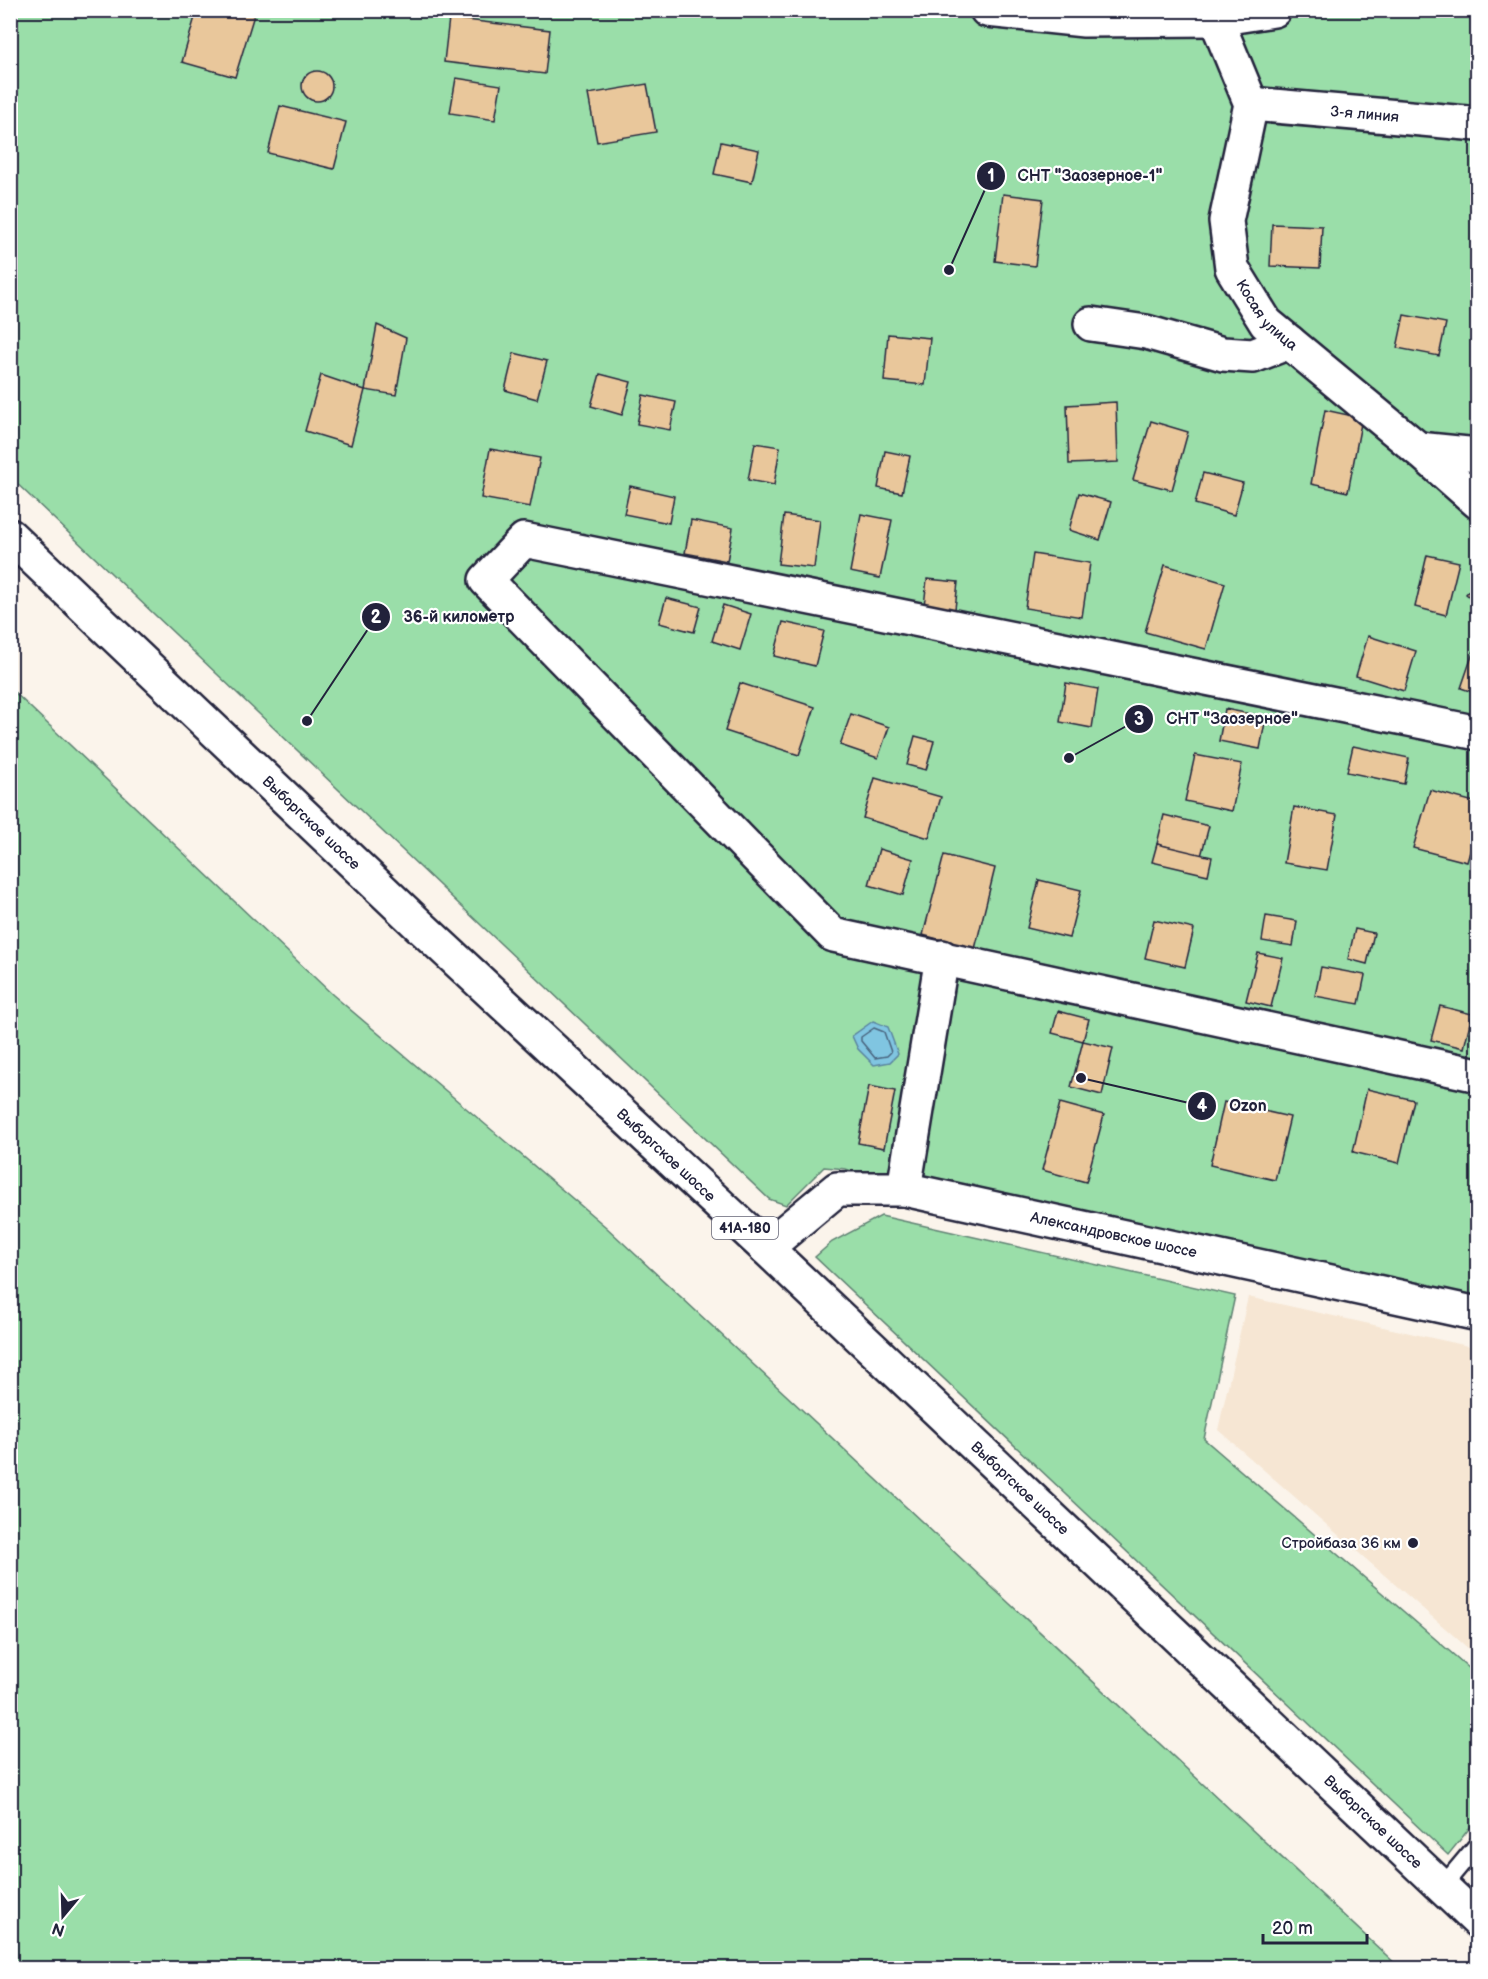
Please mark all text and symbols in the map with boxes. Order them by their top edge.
street label: 3-я линия [1329,102,1400,127]
callout: СНТ "Заозерное-1" [976,159,1175,193]
text: 1 [987,166,995,187]
text: СНТ "Заозерное-1" [1018,167,1163,186]
street label: Косая улица [1232,276,1302,355]
callout: 36-й километр [361,600,527,634]
text: 2 [371,607,382,628]
text: 36-й километр [403,608,515,627]
callout: СНТ "Заозерное" [1124,702,1310,736]
text: 3 [1134,709,1144,730]
text: СНТ "Заозерное" [1166,710,1298,729]
street label: Выборгское шоссе [258,772,364,874]
callout: Ozon [1187,1089,1278,1123]
text: 4 [1197,1096,1208,1117]
text: Ozon [1229,1097,1267,1116]
street label: Выборгское шоссе [613,1104,719,1206]
street label: Александровское шоссе [1028,1207,1199,1262]
road number: 41А-180 [712,1217,778,1239]
street label: Выборгское шоссе [967,1437,1073,1539]
place label: Стройбаза 36 км [1281,1534,1401,1553]
marker: Стройбаза 36 км [1406,1536,1420,1550]
street label: Выборгское шоссе [1320,1771,1426,1873]
north arrow [33,1886,93,1946]
scale bar [1263,1907,1366,1945]
text: N [50,1918,67,1940]
text: 20 m [1272,1918,1313,1939]

